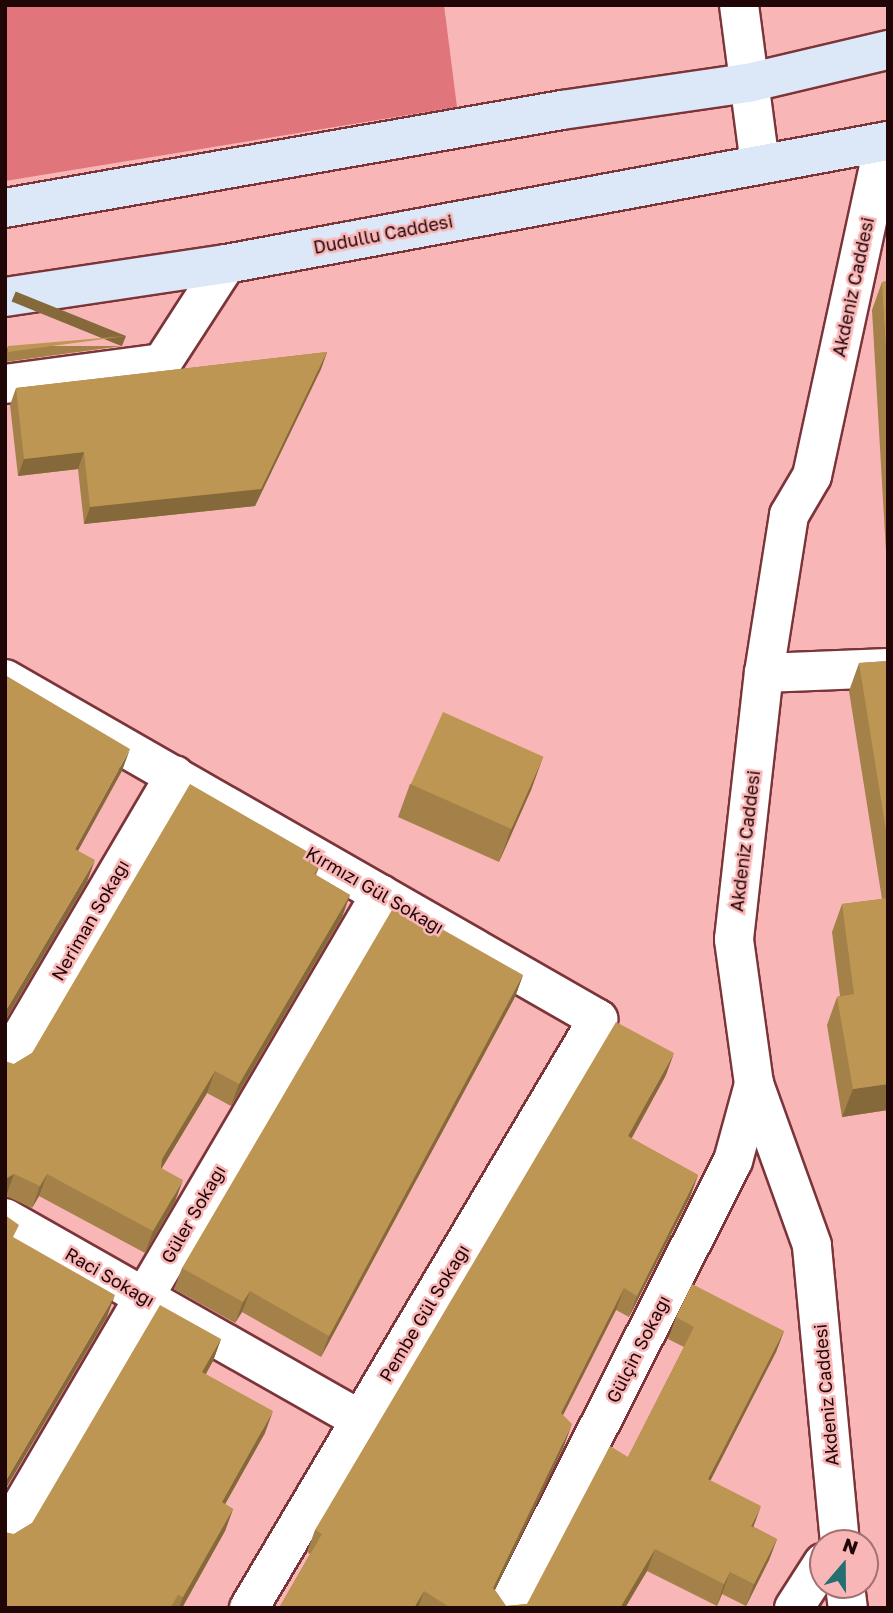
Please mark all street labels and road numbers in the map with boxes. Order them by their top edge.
street label: Dudullu Caddesi [311,210,455,258]
street label: Akdeniz Caddesi [828,215,878,359]
street label: Akdeniz Caddesi [726,769,764,913]
street label: Kırmızı Gül Sokağı [302,842,448,938]
street label: Neriman Sokağı [47,856,133,984]
street label: Güler Sokağı [156,1161,230,1267]
street label: Pembe Gül Sokağı [375,1240,473,1386]
street label: Raci Sokağı [61,1243,159,1311]
street label: Gülçin Sokağı [602,1292,674,1406]
street label: Akdeniz Caddesi [809,1323,843,1467]

